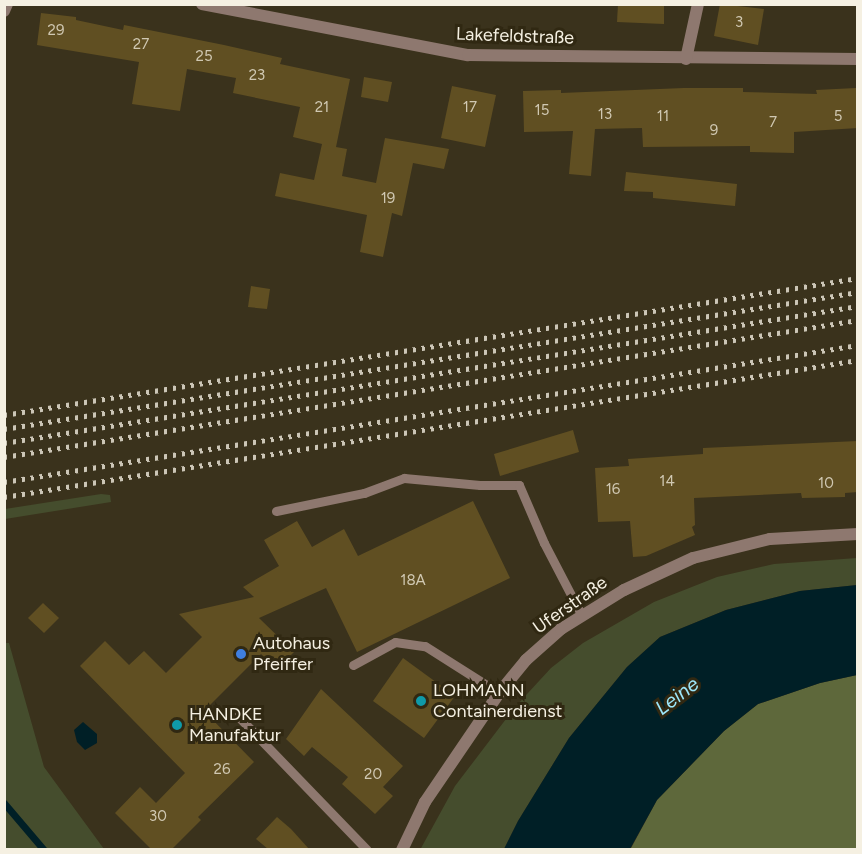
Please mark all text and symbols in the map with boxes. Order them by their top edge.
house number: 3 [735,14,743,32]
house number: 29 [48,22,64,40]
street label: Lakefeldstraße [456,23,574,49]
house number: 27 [133,36,149,54]
house number: 25 [195,48,213,66]
house number: 23 [249,67,265,85]
house number: 21 [315,99,329,117]
house number: 17 [463,99,477,117]
house number: 15 [535,102,549,120]
house number: 13 [598,106,612,124]
house number: 11 [657,108,669,126]
house number: 5 [834,108,842,126]
house number: 7 [769,114,777,132]
house number: 9 [710,122,718,140]
house number: 19 [381,190,395,208]
house number: 14 [659,473,675,491]
house number: 10 [818,475,834,493]
house number: 16 [606,481,620,499]
house number: 18A [400,572,426,590]
street label: Uferstraße [529,572,611,638]
place label: Autohaus Pfeiffer [253,633,330,676]
marker: Autohaus Pfeiffer [234,647,248,661]
water label: Leine [651,672,703,720]
place label: LOHMANN Containerdienst [433,680,562,722]
marker: LOHMANN Containerdienst [414,694,428,708]
place label: HANDKE Manufaktur [189,704,281,746]
marker: HANDKE Manufaktur [170,718,184,732]
house number: 26 [214,761,230,779]
house number: 20 [364,766,382,784]
house number: 30 [149,808,167,826]

